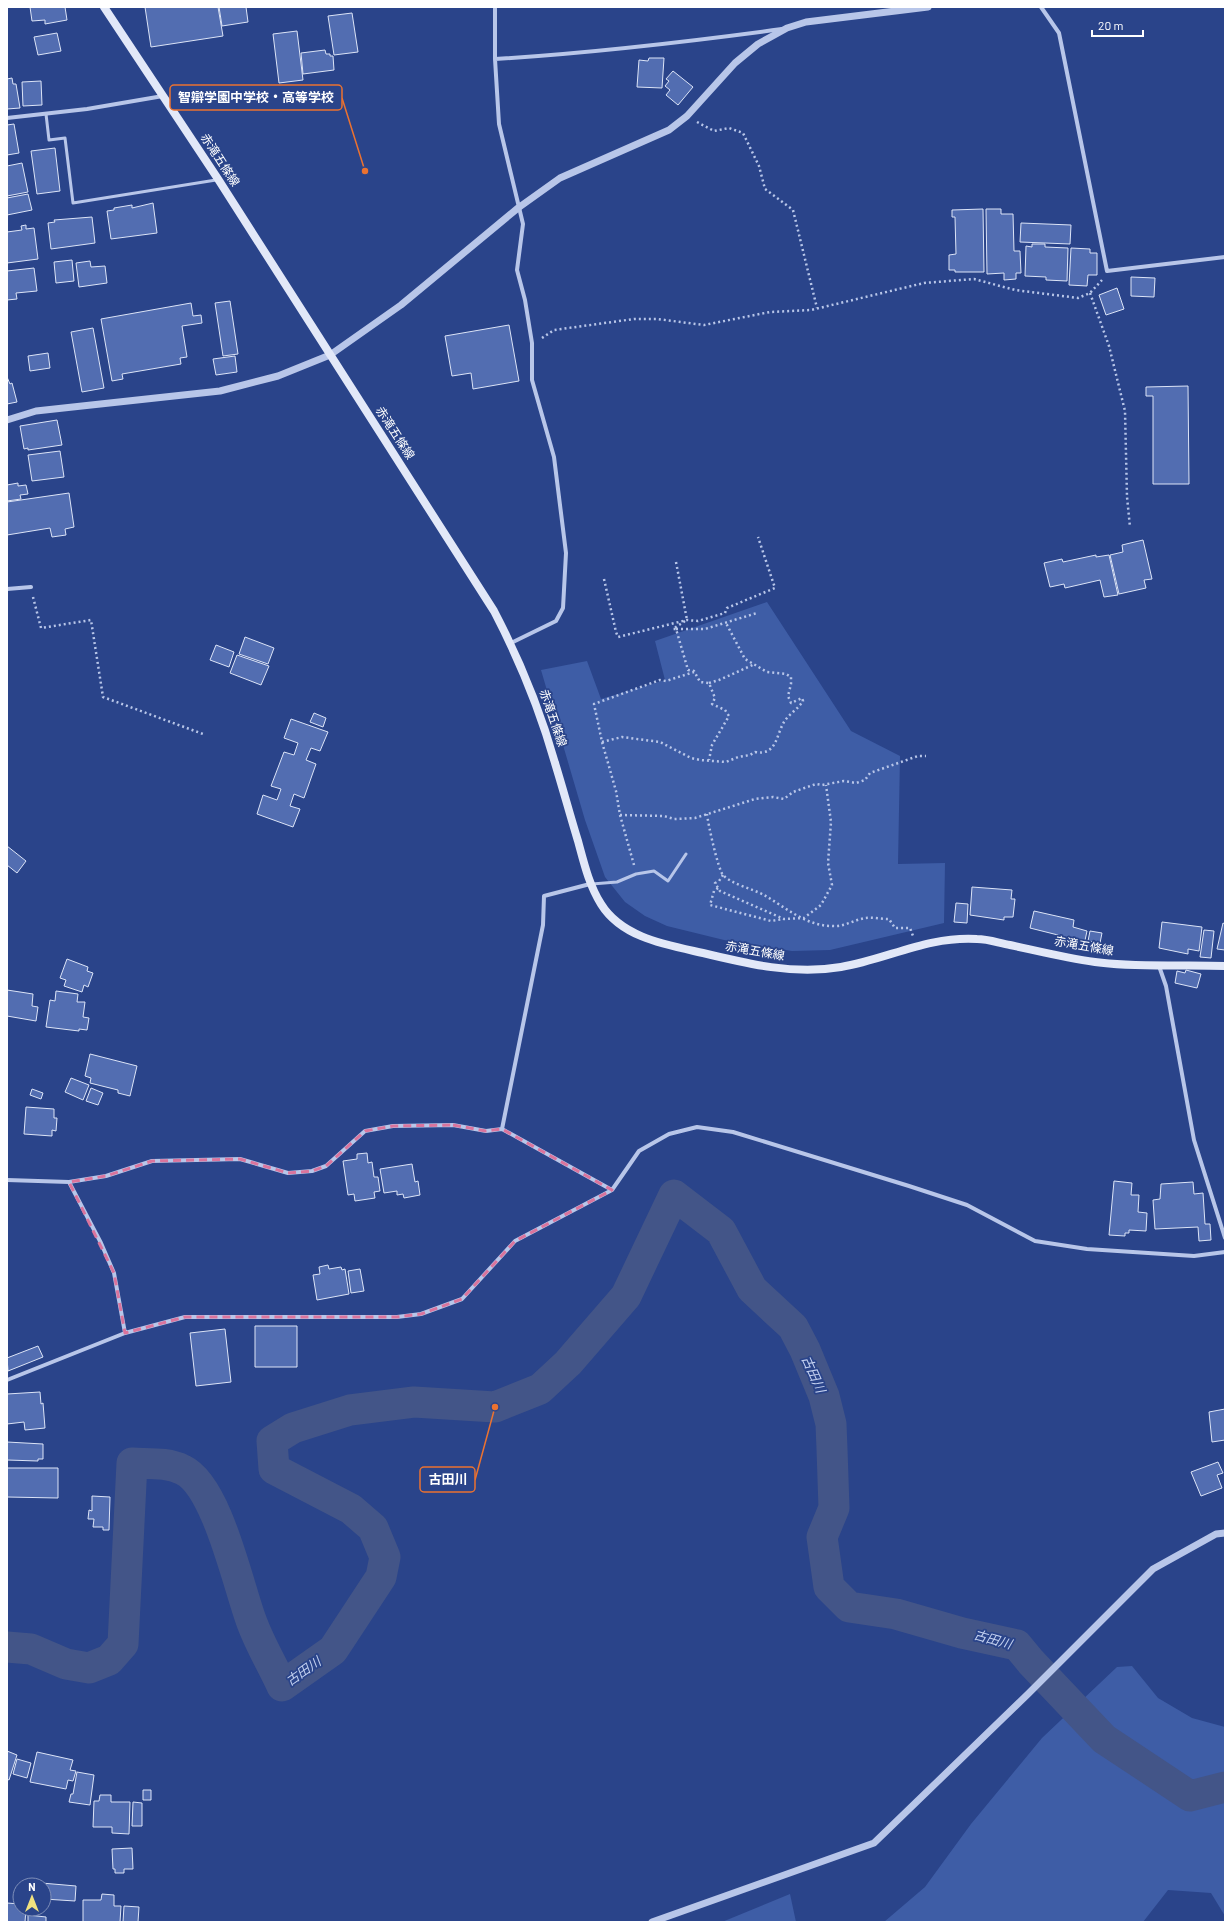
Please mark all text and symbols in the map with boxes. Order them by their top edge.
scale bar [1092,12,1143,38]
text: 20 m [1098,18,1124,32]
callout: 智辯学園中学校・高等学校 [170,85,342,110]
text: 智辯学園中学校・高等学校 [178,89,334,105]
street label: 赤滝五條線 [199,130,243,188]
street label: 赤滝五條線 [374,403,418,461]
street label: 赤滝五條線 [538,687,570,748]
street label: 赤滝五條線 [1053,933,1115,957]
street label: 赤滝五條線 [724,938,786,962]
water label: 古田川 [799,1353,830,1397]
callout: 古田川 [420,1467,475,1492]
text: 古田川 [428,1471,468,1487]
water label: 古田川 [972,1626,1016,1653]
water label: 古田川 [282,1652,325,1689]
north arrow [12,1877,52,1917]
text: N [28,1880,36,1893]

